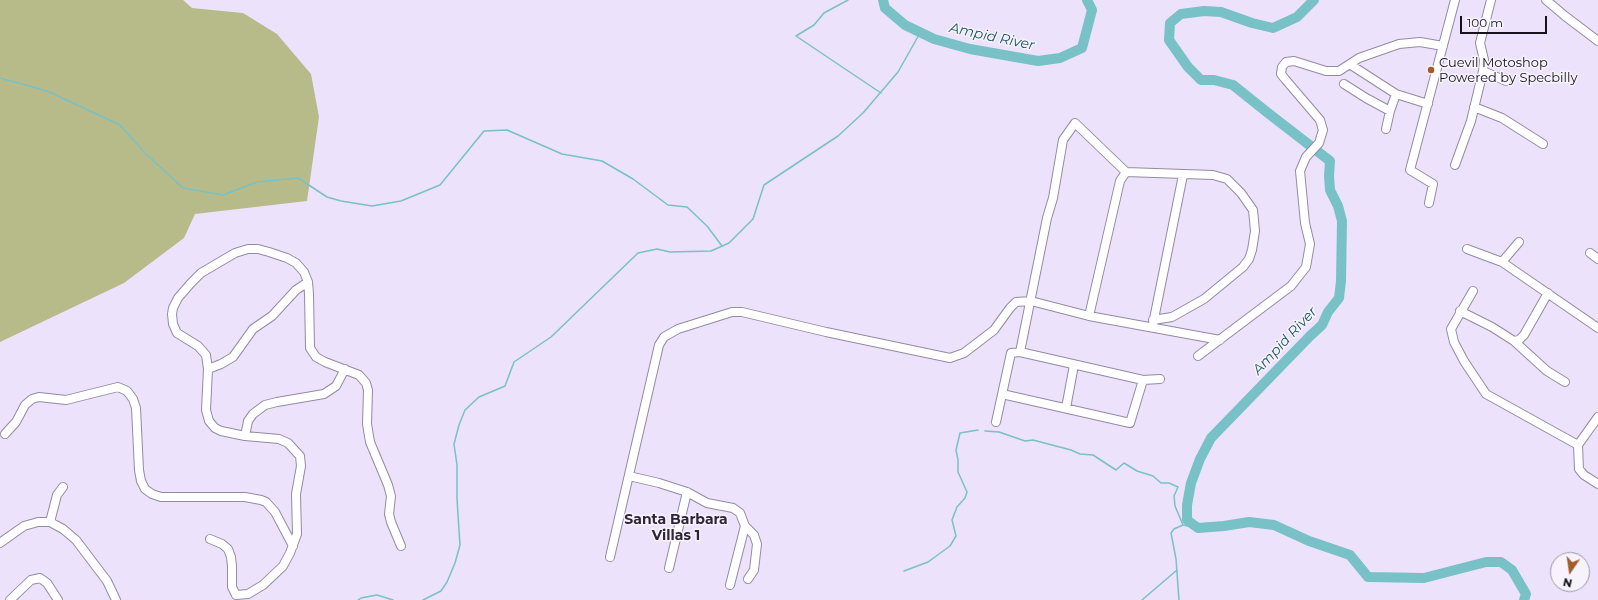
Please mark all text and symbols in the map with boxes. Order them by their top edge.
scale bar [1462,8,1549,34]
text: 100 m [1467,15,1503,30]
water label: Ampid River [948,20,1036,54]
place label: Cuevil Motoshop Powered by Specbilly [1439,55,1578,86]
marker: Cuevil Motoshop Powered by Specbilly [1426,65,1436,75]
water label: Ampid River [1249,304,1321,378]
district label: Santa Barbara Villas 1 [624,512,728,544]
north arrow [1550,552,1590,592]
text: N [1562,575,1573,591]

